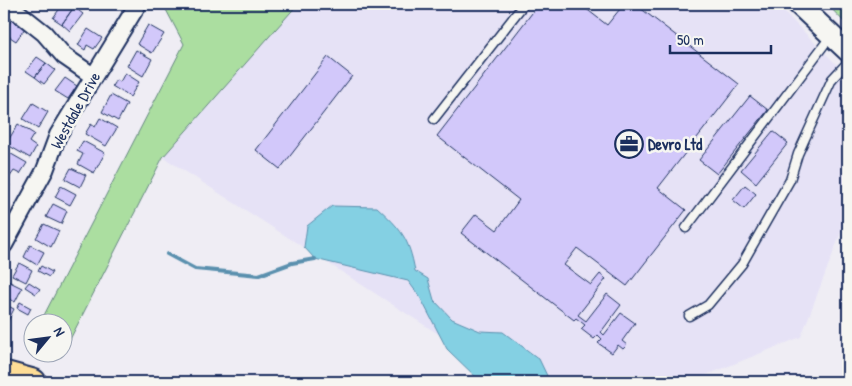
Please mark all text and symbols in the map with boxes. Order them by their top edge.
scale bar [670,22,771,54]
text: 50 m [677,29,704,50]
street label: Westdale Drive [45,67,105,152]
office icon: Devro Ltd [614,129,644,159]
place label: Devro Ltd [648,133,703,155]
north arrow [22,314,72,364]
text: N [50,324,70,340]

